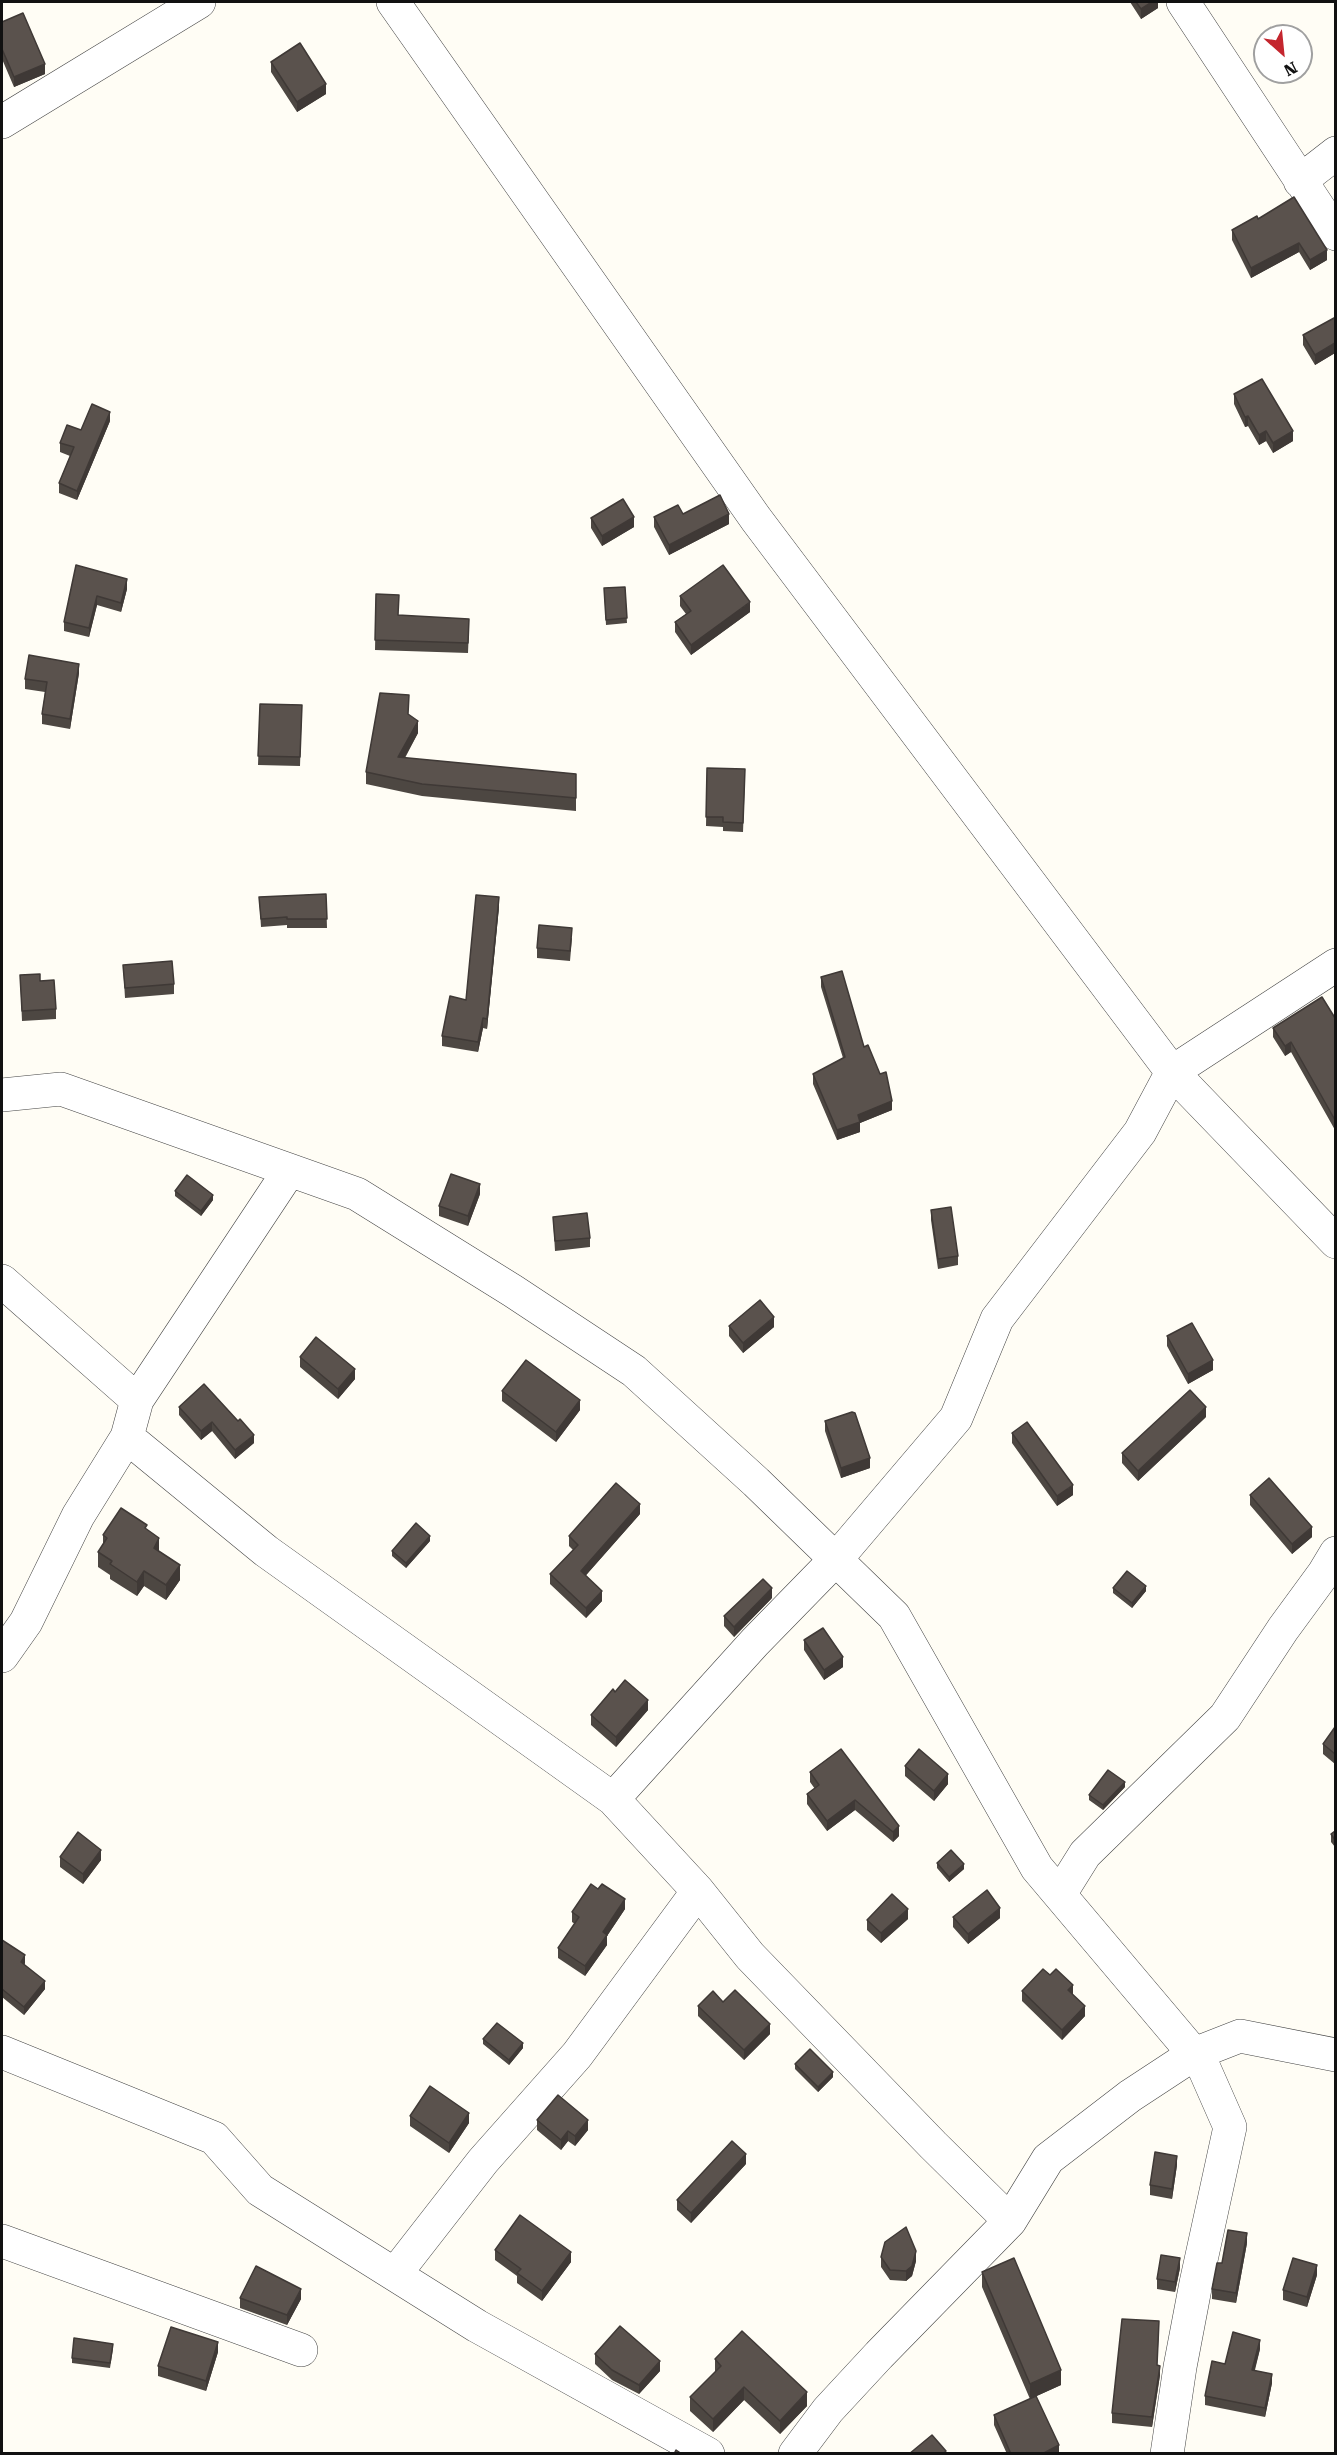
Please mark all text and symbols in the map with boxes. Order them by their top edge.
north arrow [1253,24,1313,84]
text: N [1281,57,1300,80]

